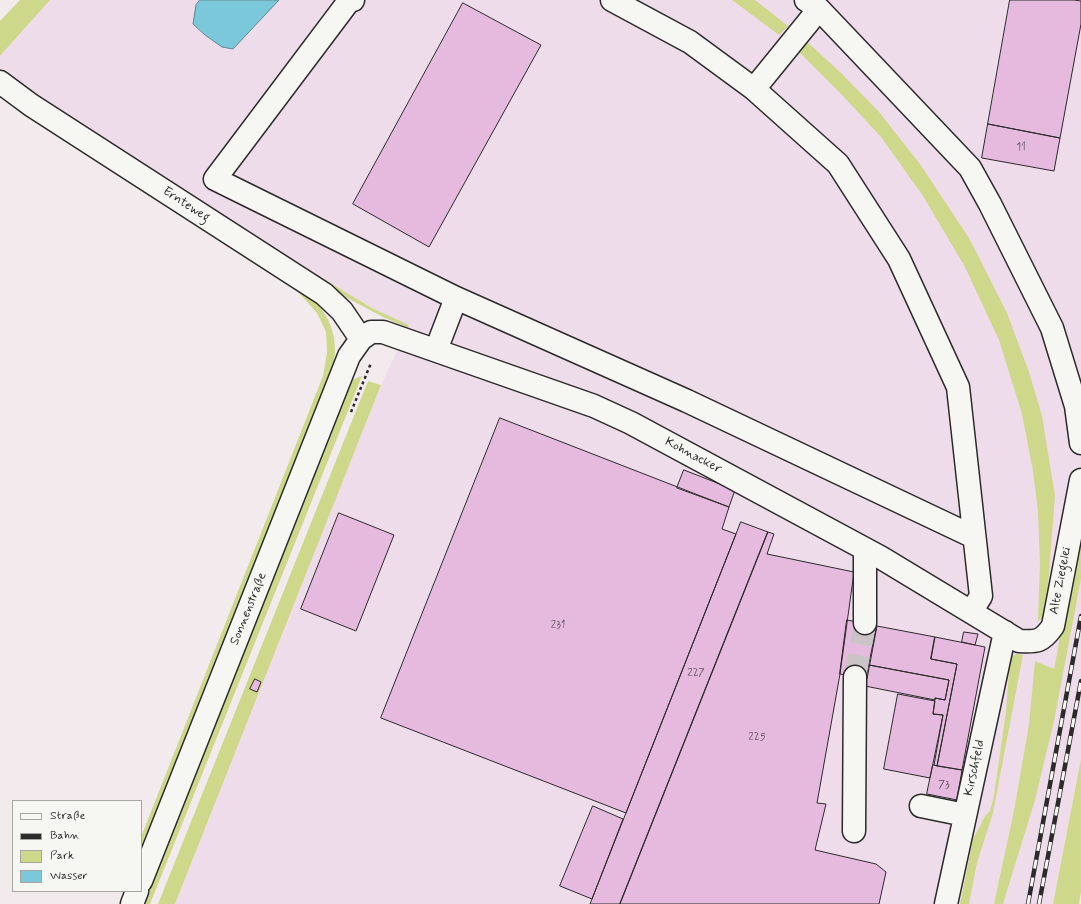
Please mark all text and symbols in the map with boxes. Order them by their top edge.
house number: 11 [1016,141,1026,155]
street label: Ernteweg [159,184,213,226]
street label: Kohnacker [662,435,724,477]
street label: Alte Ziegelei [1047,546,1075,616]
street label: Sonnenstraße [227,570,271,648]
house number: 231 [551,619,565,633]
house number: 227 [687,667,705,681]
house number: 225 [748,731,766,745]
street label: Kirschfeld [961,738,989,798]
house number: 73 [938,779,950,793]
legend [12,800,142,892]
text: Straße [50,808,85,824]
text: Bahn [50,828,79,844]
text: Park [50,848,74,864]
text: Wasser [50,868,88,884]

